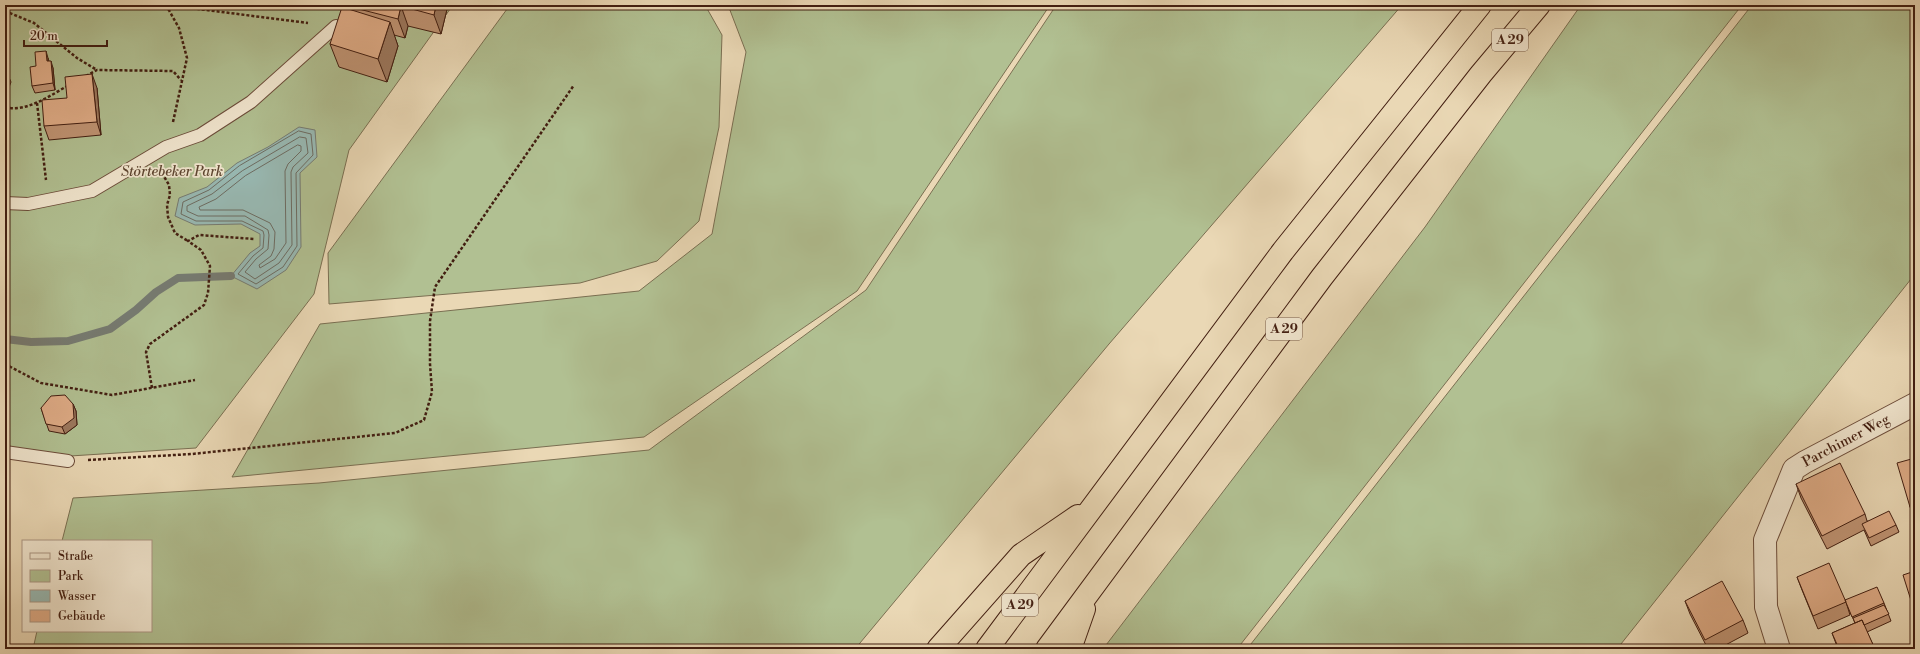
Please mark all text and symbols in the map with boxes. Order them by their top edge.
scale bar [24,22,107,48]
text: 20 m [30,29,58,44]
road number: A 29 [1492,29,1528,51]
park label: Störtebeker Park [121,163,223,181]
road number: A 29 [1266,318,1302,340]
street label: Parchimer Weg [1799,410,1893,472]
legend [22,540,152,632]
text: Straße [58,549,93,564]
text: Park [58,569,84,584]
text: Wasser [57,589,96,604]
road number: A 29 [1002,594,1038,616]
text: Gebäude [58,609,106,624]

